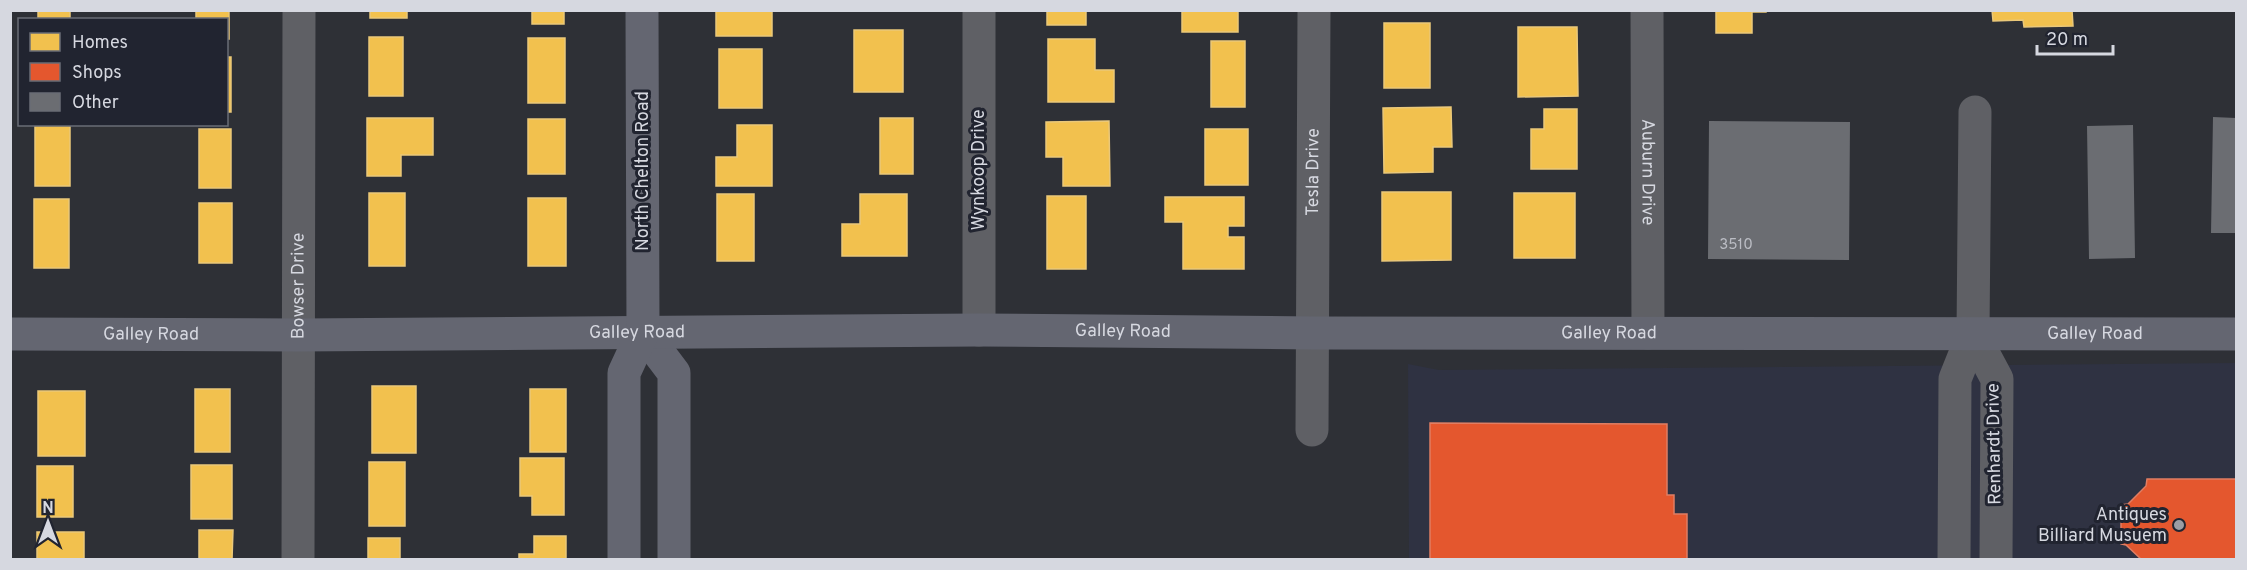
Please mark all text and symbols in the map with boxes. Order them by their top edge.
legend [18,18,228,126]
scale bar [2037,18,2114,56]
text: 20 m [2046,29,2088,52]
text: Homes [72,32,128,55]
text: Shops [72,62,122,85]
street label: North Chelton Road [632,91,655,251]
text: Other [72,92,119,115]
street label: Wynkoop Drive [968,109,991,231]
street label: Auburn Drive [1636,119,1659,225]
street label: Tesla Drive [1302,128,1325,216]
street label: Bowser Drive [287,233,310,339]
house number: 3510 [1719,236,1753,255]
street label: Galley Road [1075,319,1171,343]
street label: Galley Road [589,321,685,344]
street label: Galley Road [1561,322,1657,345]
street label: Galley Road [2047,322,2143,345]
street label: Galley Road [103,323,199,346]
street label: Renhardt Drive [1982,383,2008,505]
north arrow [18,492,78,552]
text: N [42,499,54,519]
place label: Antiques Billiard Musuem [2038,504,2167,548]
marker: Antiques Billiard Musuem [2172,518,2186,532]

